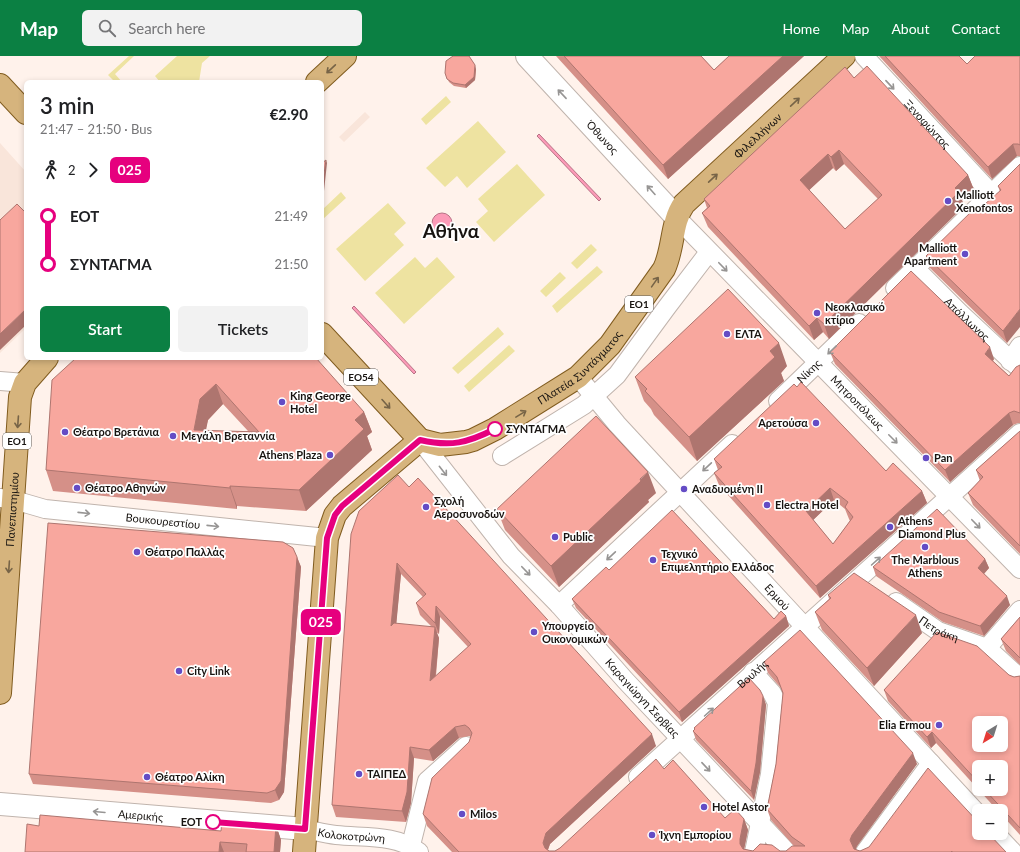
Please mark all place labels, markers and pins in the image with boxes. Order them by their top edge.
place label: Malliott Xenofontos [956,188,1013,214]
marker: Malliott Xenofontos [943,196,953,206]
place label: Malliott Apartment [903,241,958,267]
marker: Malliott Apartment [960,249,970,259]
place label: Νεοκλασικό κτίριο [825,300,885,326]
marker: Νεοκλασικό κτίριο [812,308,822,318]
place label: ΕΛΤΑ [735,327,762,340]
marker: ΕΛΤΑ [722,329,732,339]
place label: King George Hotel [290,389,351,415]
marker: King George Hotel [277,397,287,407]
place label: Αρετούσα [757,416,808,429]
marker: Αρετούσα [811,418,821,428]
marker: ΣΥΝΤΑΓΜΑ [487,421,503,437]
place label: ΣΥΝΤΑΓΜΑ [506,422,566,435]
place label: Θέατρο Βρετάνια [73,425,159,438]
marker: Θέατρο Βρετάνια [60,427,70,437]
place label: Μεγάλη Βρεταννία [181,429,276,442]
marker: Μεγάλη Βρεταννία [168,431,178,441]
place label: Athens Plaza [258,448,322,461]
marker: Athens Plaza [325,450,335,460]
place label: Pan [934,451,952,464]
marker: Pan [921,453,931,463]
place label: Θέατρο Αθηνών [85,481,166,494]
place label: Αναδυομένη ΙΙ [691,482,763,495]
marker: Θέατρο Αθηνών [72,483,82,493]
marker: Αναδυομένη ΙΙ [679,484,689,494]
place label: Σχολή Αεροσυνοδών [433,494,505,520]
place label: Electra Hotel [775,498,839,511]
marker: Electra Hotel [762,500,772,510]
marker: Σχολή Αεροσυνοδών [421,502,431,512]
place label: Athens Diamond Plus [897,514,966,540]
marker: Athens Diamond Plus [885,522,895,532]
place label: Public [563,530,594,543]
marker: Public [550,532,560,542]
marker: The Marblous Athens [920,542,930,552]
place label: Θέατρο Παλλάς [145,545,225,558]
marker: Θέατρο Παλλάς [132,547,142,557]
place label: Τεχνικό Επιμελητήριο Ελλάδος [661,547,775,573]
place label: The Marblous Athens [891,553,959,579]
marker: Τεχνικό Επιμελητήριο Ελλάδος [648,555,658,565]
place label: Υπουργείο Οικονομικών [541,619,608,645]
marker: Υπουργείο Οικονομικών [529,627,539,637]
place label: City Link [187,664,230,677]
marker: City Link [174,666,184,676]
place label: Elia Ermou [879,718,931,731]
marker: Elia Ermou [934,720,944,730]
place label: ΤΑΙΠΕΔ [367,767,407,780]
marker: ΤΑΙΠΕΔ [354,769,364,779]
place label: Θέατρο Αλίκη [155,770,224,783]
marker: Θέατρο Αλίκη [142,772,152,782]
place label: Hotel Astor [712,800,769,813]
marker: Hotel Astor [699,802,709,812]
place label: Milos [470,807,497,820]
marker: Milos [457,809,467,819]
marker: ΕΟΤ [205,814,221,830]
place label: ΕΟΤ [181,815,202,828]
place label: Ίχνη Εμπορίου [658,828,731,841]
marker: Ίχνη Εμπορίου [647,830,657,840]

